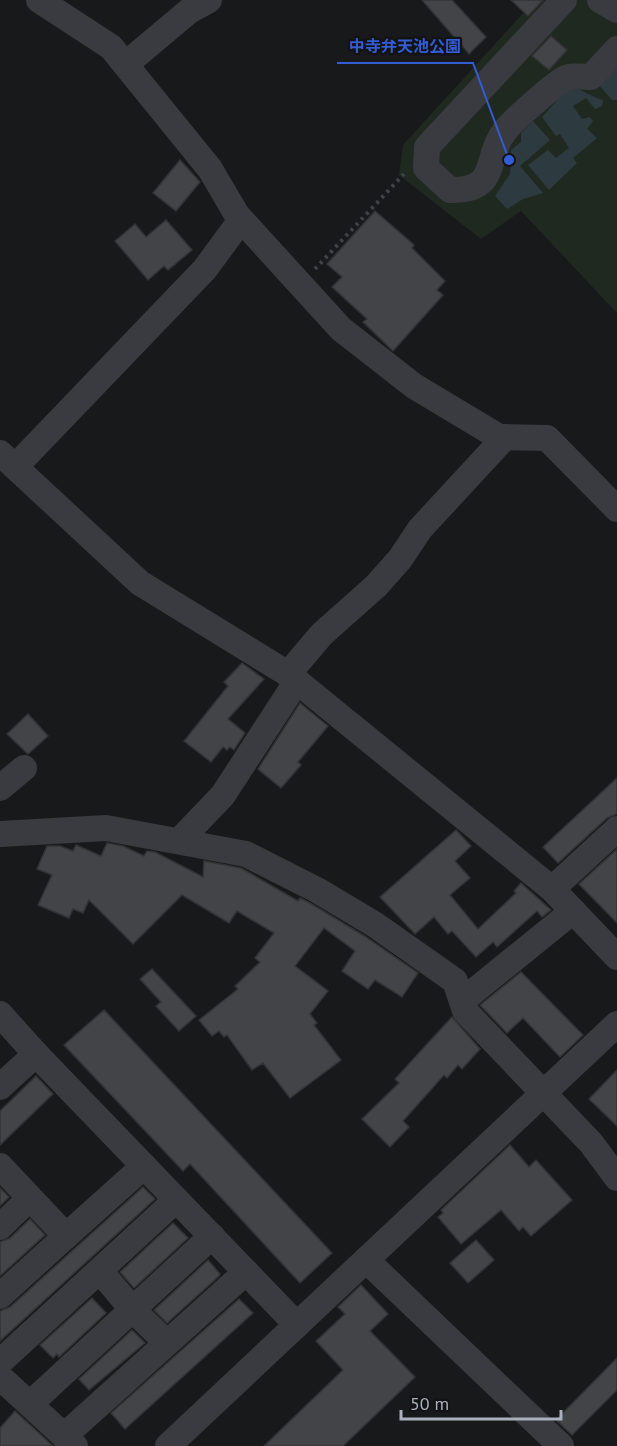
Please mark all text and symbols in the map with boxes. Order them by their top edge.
callout: 中寺弁天池公園 [337,29,473,63]
text: 中寺弁天池公園 [349,36,461,56]
scale bar [401,1383,562,1421]
text: 50 m [410,1392,449,1415]

